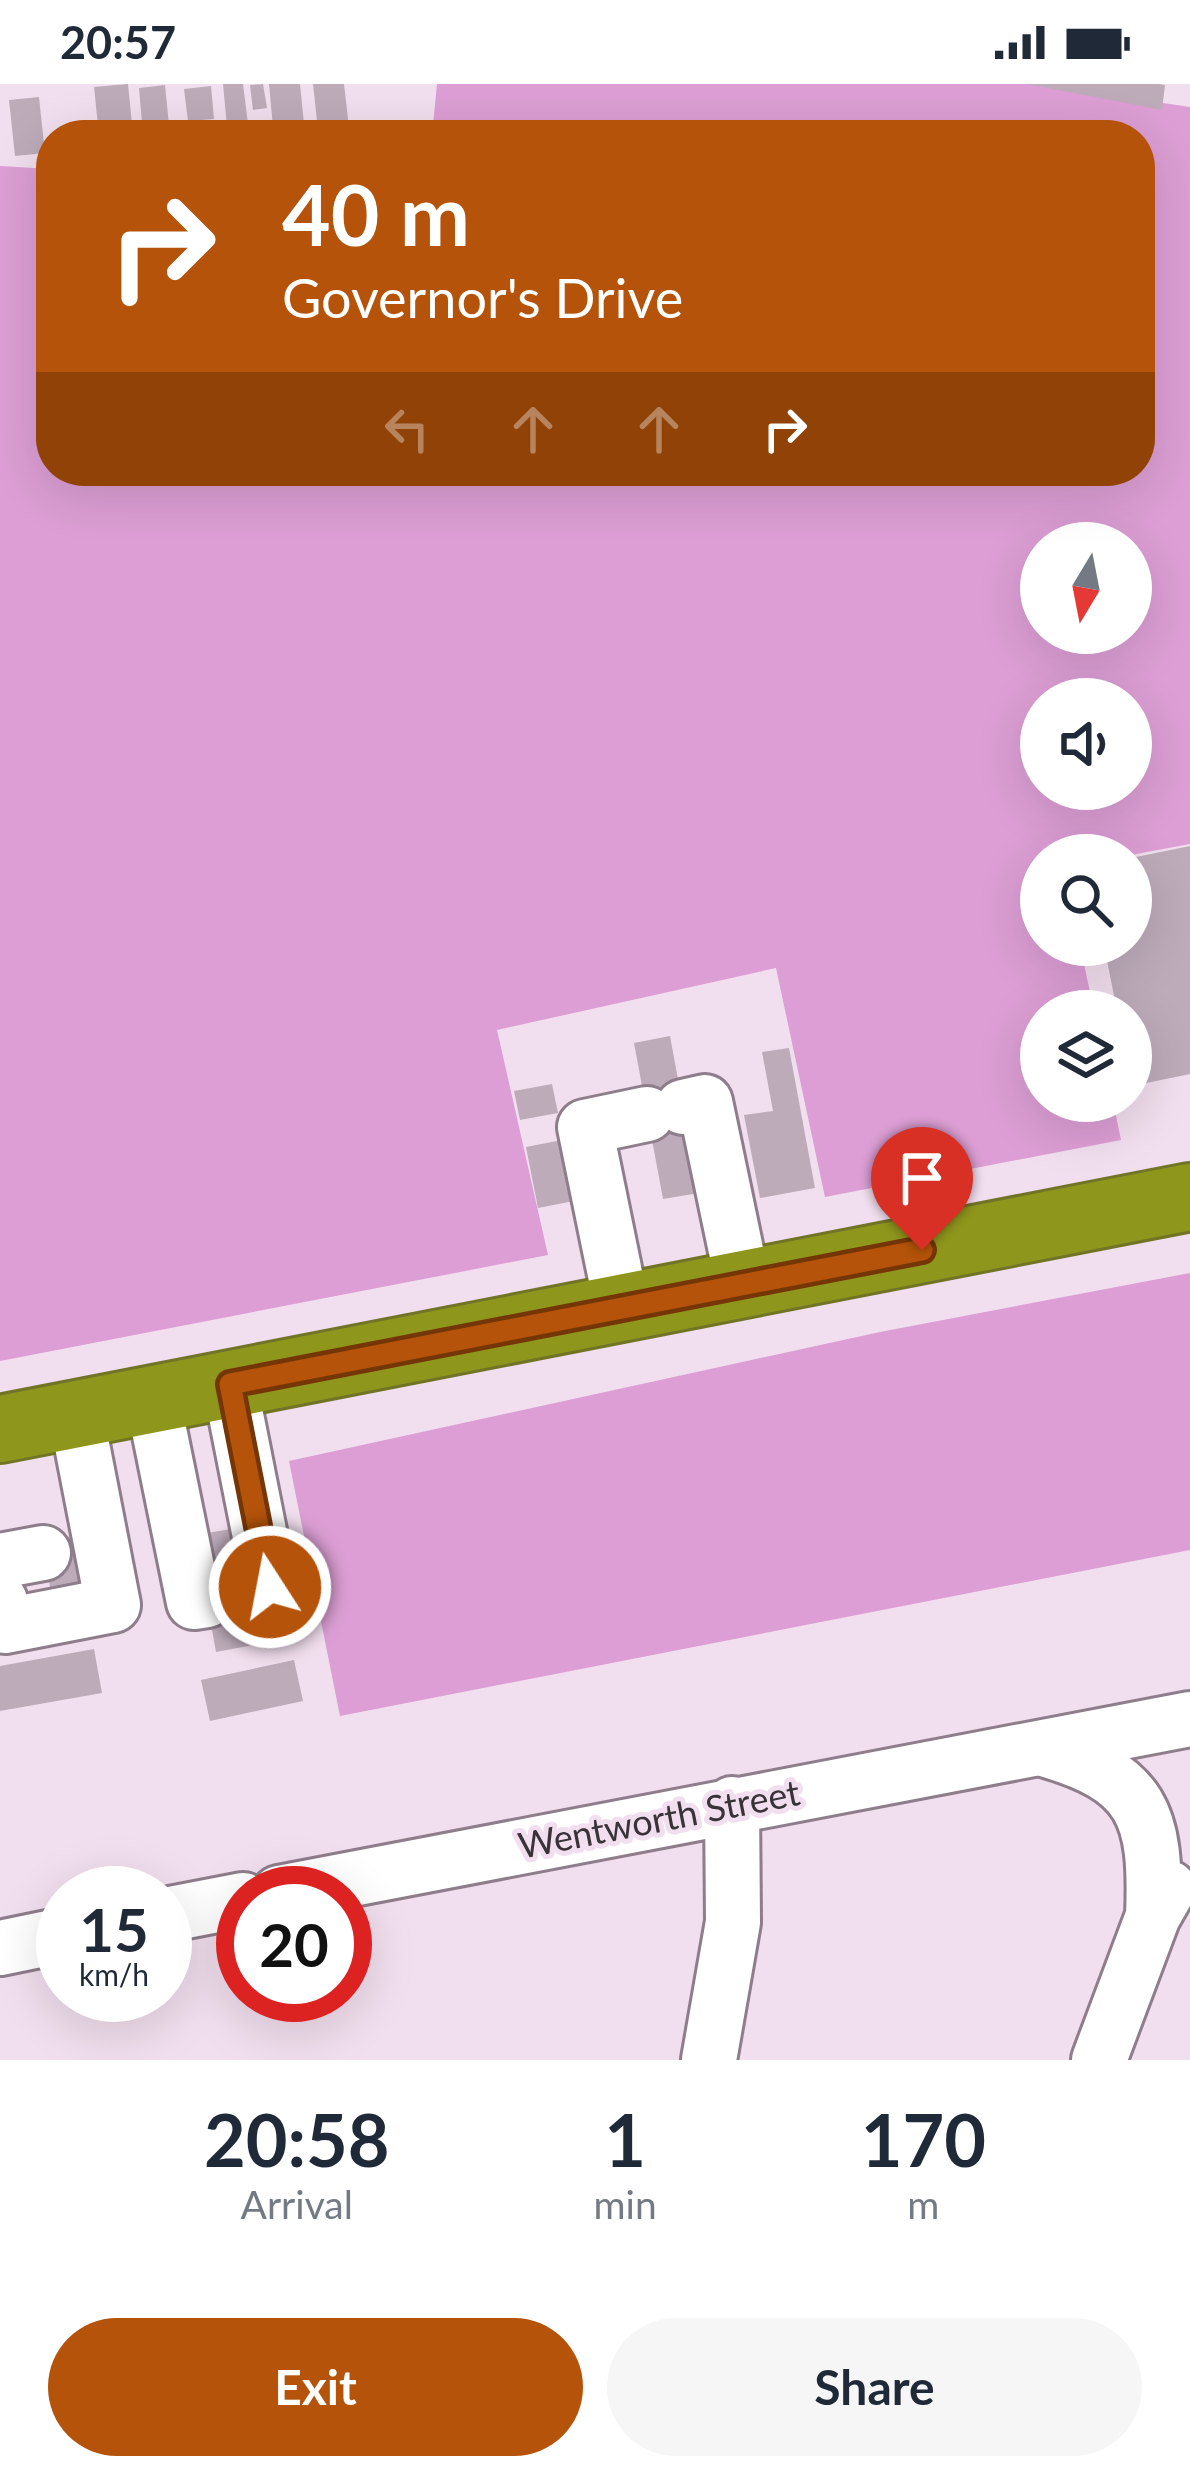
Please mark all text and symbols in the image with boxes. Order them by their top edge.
text: 20:57 [60,15,176,69]
text: 40 m [282,163,470,264]
icon: right [84,168,240,324]
text: Governor's Drive [282,265,683,330]
icon: left [374,396,440,462]
icon: ahead [500,396,566,462]
icon: ahead [626,396,692,462]
icon: right [752,396,818,462]
north arrow [1020,522,1152,654]
map controls [1020,522,1152,1122]
button: sound [1020,678,1152,810]
button: search [1020,834,1152,966]
button: layers [1020,990,1152,1122]
pin [871,1127,973,1250]
icon: arrive [889,1145,955,1211]
position arrow [207,1524,333,1650]
street label: Wentworth Street [514,1769,803,1867]
speed limit sign: 20 [216,1866,372,2022]
text: 15 [79,1893,149,1965]
text: km/h [79,1956,149,1992]
text: 20:58 [204,2096,390,2182]
text: 1 [604,2096,646,2182]
text: 170 [861,2096,986,2182]
text: Arrival [241,2181,353,2227]
text: min [594,2181,657,2227]
text: m [907,2181,939,2227]
button: Exit [48,2318,583,2456]
button: Share [607,2318,1142,2456]

